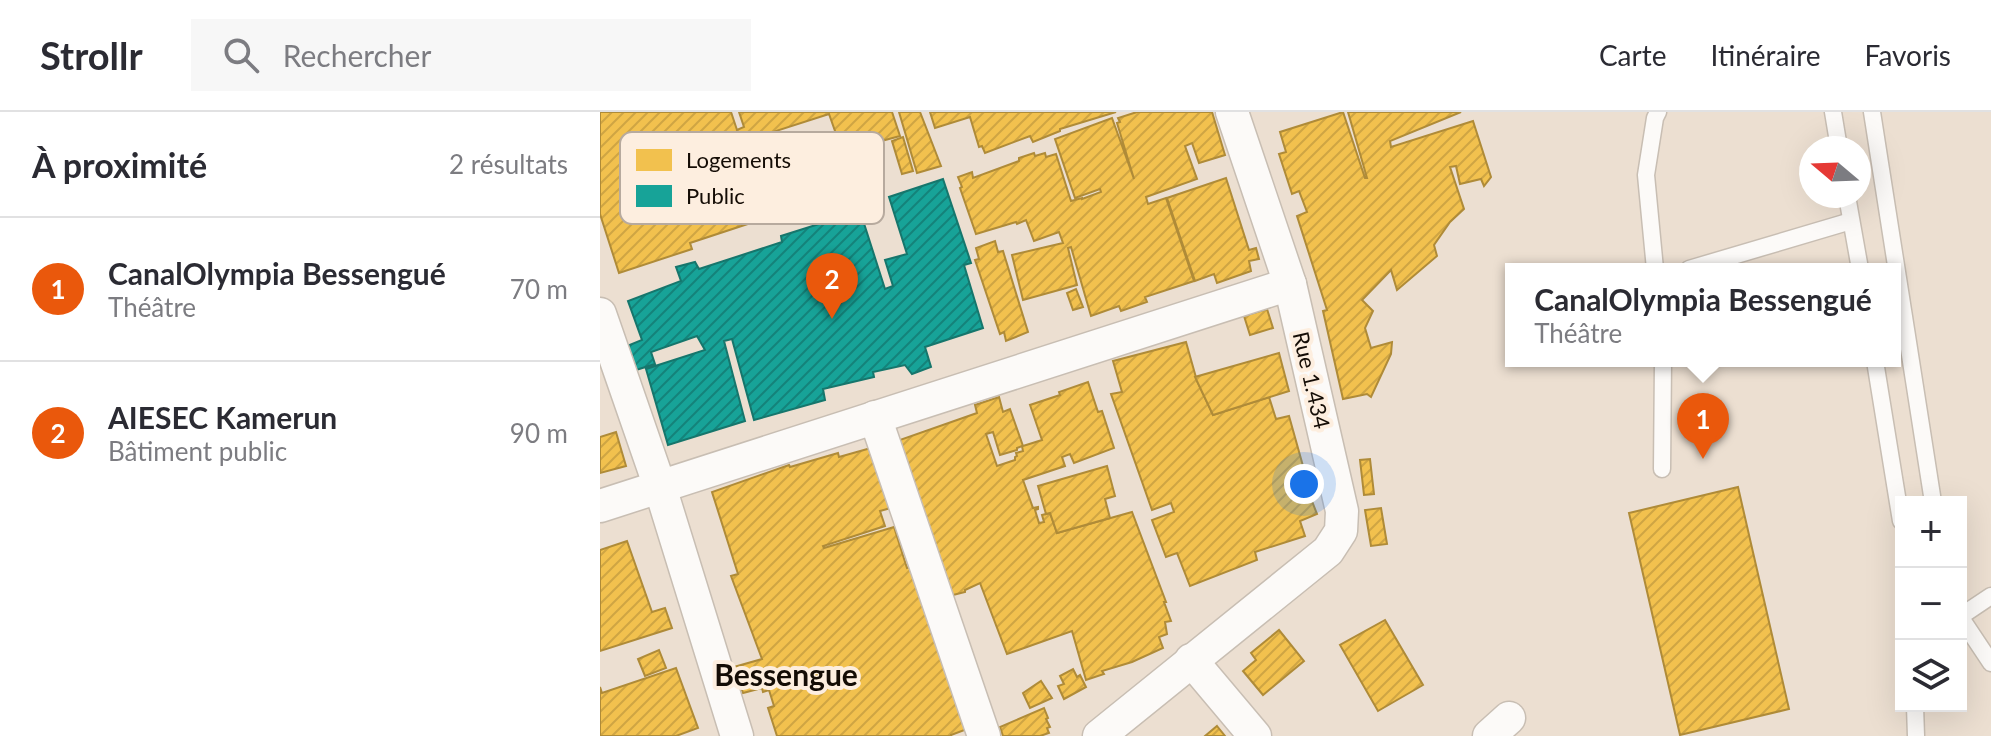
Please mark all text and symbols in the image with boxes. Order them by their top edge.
search box [191,19,751,91]
text: Strollr [40,32,143,78]
icon: search [219,33,263,77]
text: Rechercher [283,37,431,73]
text: Carte [1599,38,1666,72]
text: Itinéraire [1710,38,1821,72]
text: Favoris [1865,38,1951,72]
legend [620,132,884,224]
north arrow [1799,136,1871,208]
text: À proximité [32,144,207,185]
text: Logements [686,146,791,173]
text: 2 résultats [449,148,568,180]
text: Public [686,182,745,209]
pin: 2 [806,253,858,319]
text: CanalOlympia Bessengué [108,255,446,291]
popup [1505,263,1901,367]
text: 1 [50,273,66,305]
text: 70 m [510,273,568,305]
text: CanalOlympia Bessengué [1534,281,1872,317]
text: Théâtre [108,291,196,323]
text: Théâtre [1534,317,1622,349]
street label: Rue 1.434 [1288,329,1336,432]
pin: 1 [1677,393,1729,459]
text: AIESEC Kamerun [108,399,337,435]
text: 2 [50,417,66,449]
text: 90 m [510,417,568,449]
text: Bâtiment public [108,435,287,467]
your location [1284,464,1324,504]
map controls [1895,496,1967,712]
button: + [1895,496,1967,568]
button: − [1895,568,1967,640]
button: layers [1895,640,1967,712]
district label: Bessengue [714,656,858,692]

